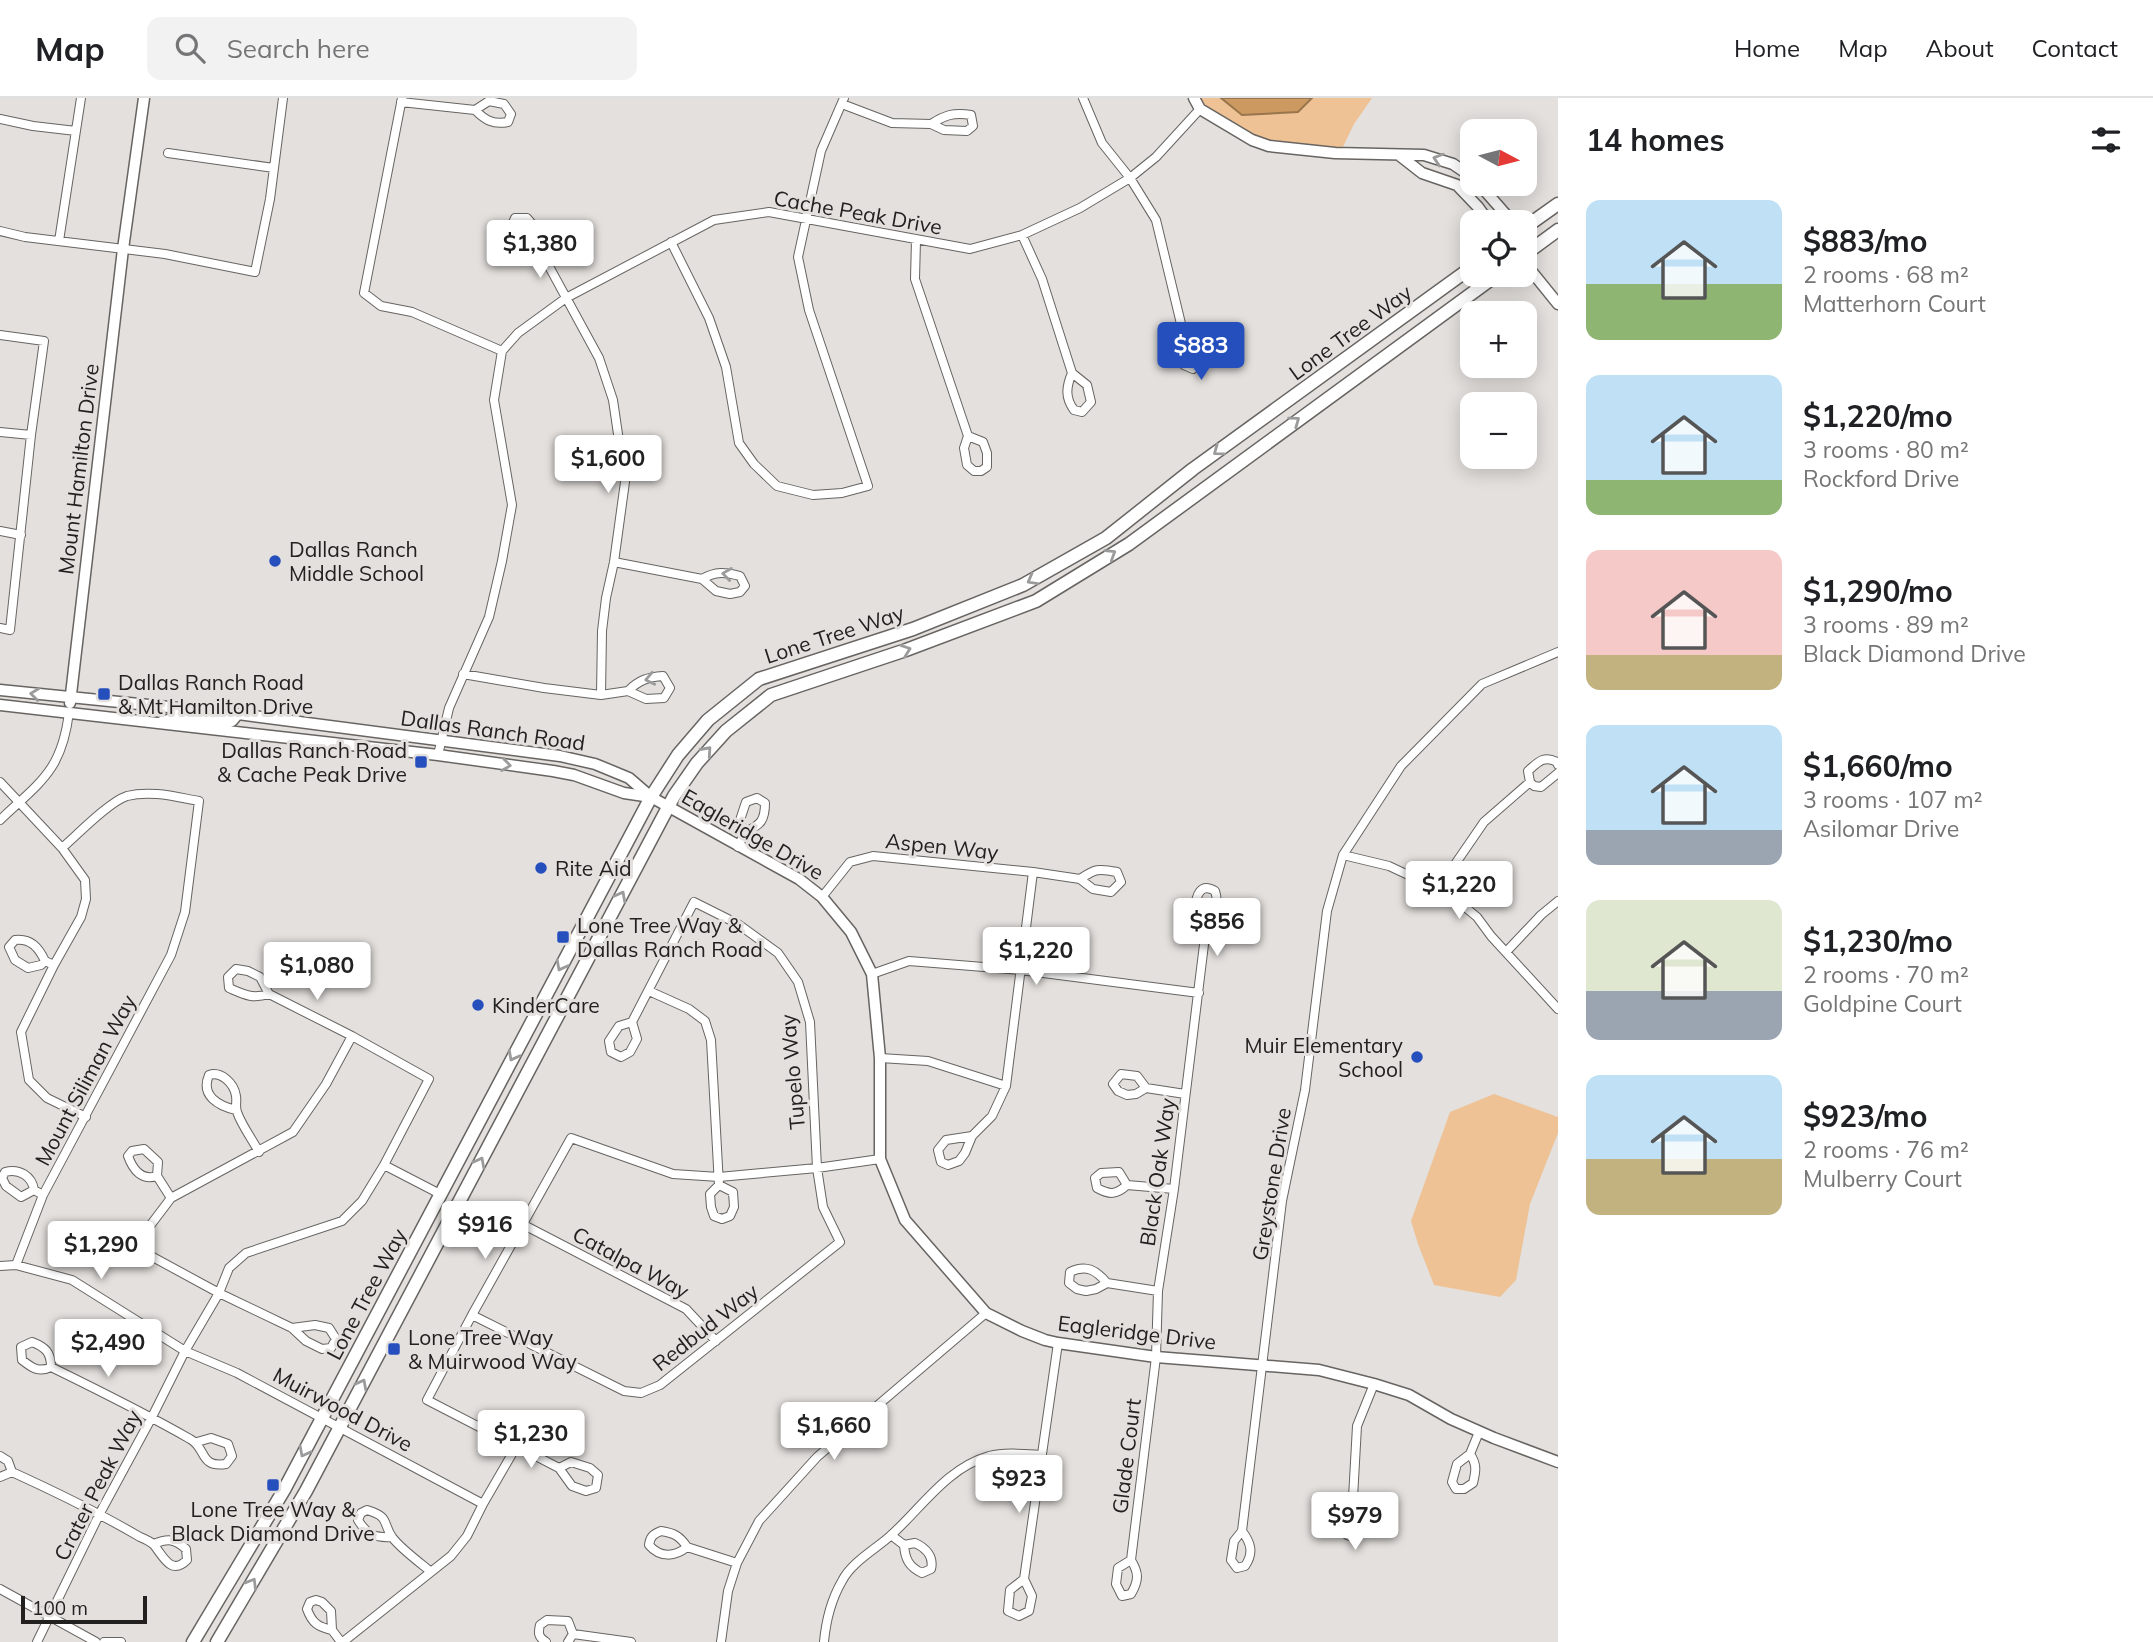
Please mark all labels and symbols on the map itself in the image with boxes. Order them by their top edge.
north arrow [1460,119,1536,196]
one-way arrow [1432,153,1444,168]
street label: Cache Peak Drive [772,184,944,240]
pin: $1,380 [483,220,597,280]
street label: Lone Tree Way [1284,279,1416,385]
pin: $883 [1160,322,1242,382]
street label: Mount Hamilton Drive [52,362,104,576]
one-way arrow [1288,416,1300,429]
pin: $1,600 [551,436,665,495]
one-way arrow [1213,443,1226,455]
place label: Dallas Ranch Middle School [289,536,424,586]
one-way arrow [1104,550,1117,563]
marker: Dallas Ranch Middle School [267,553,283,569]
one-way arrow [721,566,733,581]
one-way arrow [1026,572,1039,585]
street label: Lone Tree Way [761,599,907,669]
one-way arrow [900,644,912,658]
place label: Dallas Ranch Road & Mt Hamilton Drive [118,669,313,719]
one-way arrow [644,670,656,685]
marker: Dallas Ranch Road & Mt Hamilton Drive [96,686,112,702]
one-way arrow [29,687,40,702]
street label: Dallas Ranch Road [399,704,587,756]
place label: Dallas Ranch Road & Cache Peak Drive [217,737,407,787]
one-way arrow [699,746,712,759]
marker: Dallas Ranch Road & Cache Peak Drive [413,754,429,770]
one-way arrow [500,757,512,772]
street label: Eagleridge Drive [677,783,829,885]
street label: Aspen Way [884,827,1000,865]
place label: Rite Aid [555,855,632,881]
marker: Rite Aid [533,860,549,876]
pin: $1,220 [1402,862,1516,921]
one-way arrow [612,890,626,903]
pin: $856 [1176,898,1258,958]
place label: Lone Tree Way & Dallas Ranch Road [577,912,763,962]
pin: $1,220 [979,928,1093,987]
marker: Lone Tree Way & Dallas Ranch Road [555,929,571,945]
pin: $1,080 [260,942,374,1002]
one-way arrow [556,959,570,971]
street label: Mount Siliman Way [29,990,141,1170]
place label: KinderCare [492,992,600,1018]
marker: KinderCare [470,997,486,1013]
street label: Tupelo Way [774,1013,810,1131]
place label: Muir Elementary School [1244,1032,1403,1082]
one-way arrow [508,1049,522,1062]
marker: Muir Elementary School [1409,1049,1425,1065]
street label: Black Oak Way [1134,1096,1180,1248]
street label: Greystone Drive [1246,1106,1296,1262]
one-way arrow [472,1157,485,1169]
pin: $916 [444,1202,526,1261]
street label: Catalpa Way [568,1220,694,1304]
pin: $1,290 [44,1222,158,1281]
street label: Lone Tree Way [320,1224,412,1364]
street label: Redbud Way [647,1278,763,1376]
street label: Eagleridge Drive [1056,1309,1218,1355]
pin: $2,490 [51,1320,165,1379]
place label: Lone Tree Way & Muirwood Way [408,1324,577,1374]
marker: Lone Tree Way & Muirwood Way [386,1341,402,1357]
street label: Muirwood Drive [269,1361,417,1457]
one-way arrow [354,1379,367,1392]
street label: Glade Court [1106,1397,1146,1515]
pin: $1,660 [777,1402,891,1462]
street label: Crater Peak Way [48,1405,146,1565]
pin: $1,230 [474,1410,588,1470]
one-way arrow [298,1445,312,1457]
pin: $923 [978,1456,1060,1515]
marker: Lone Tree Way & Black Diamond Drive [265,1477,281,1493]
pin: $979 [1314,1492,1396,1552]
place label: Lone Tree Way & Black Diamond Drive [171,1496,375,1546]
one-way arrow [243,1578,256,1591]
scale bar [21,1593,147,1625]

